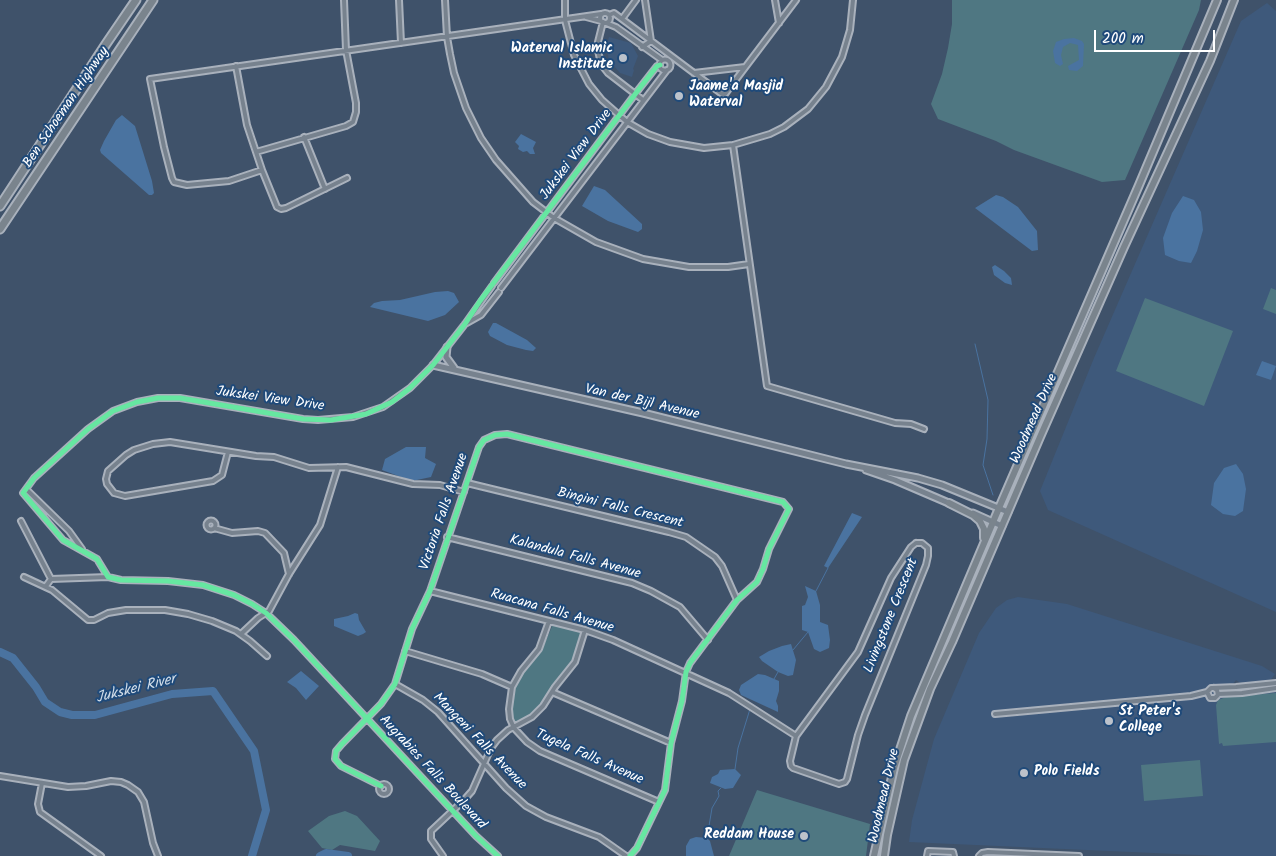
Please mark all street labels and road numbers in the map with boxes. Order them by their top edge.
street label: Ben Schoeman Highway [20,44,114,172]
street label: Jukskei View Drive [538,106,616,204]
street label: Woodmead Drive [1008,372,1062,466]
street label: Van der Bijl Avenue [583,382,701,424]
street label: Jukskei View Drive [215,384,325,416]
street label: Victoria Falls Avenue [417,451,473,573]
street label: Bingini Falls Crescent [555,485,685,533]
street label: Kalandula Falls Avenue [508,532,642,584]
street label: Livingstone Crescent [861,556,923,676]
street label: Ruacana Falls Avenue [488,586,616,638]
street label: Mangeni Falls Avenue [429,690,529,794]
street label: Augrabies Falls Boulevard [375,712,489,834]
street label: Tugela Falls Avenue [532,727,646,789]
street label: Woodmead Drive [866,747,904,845]

